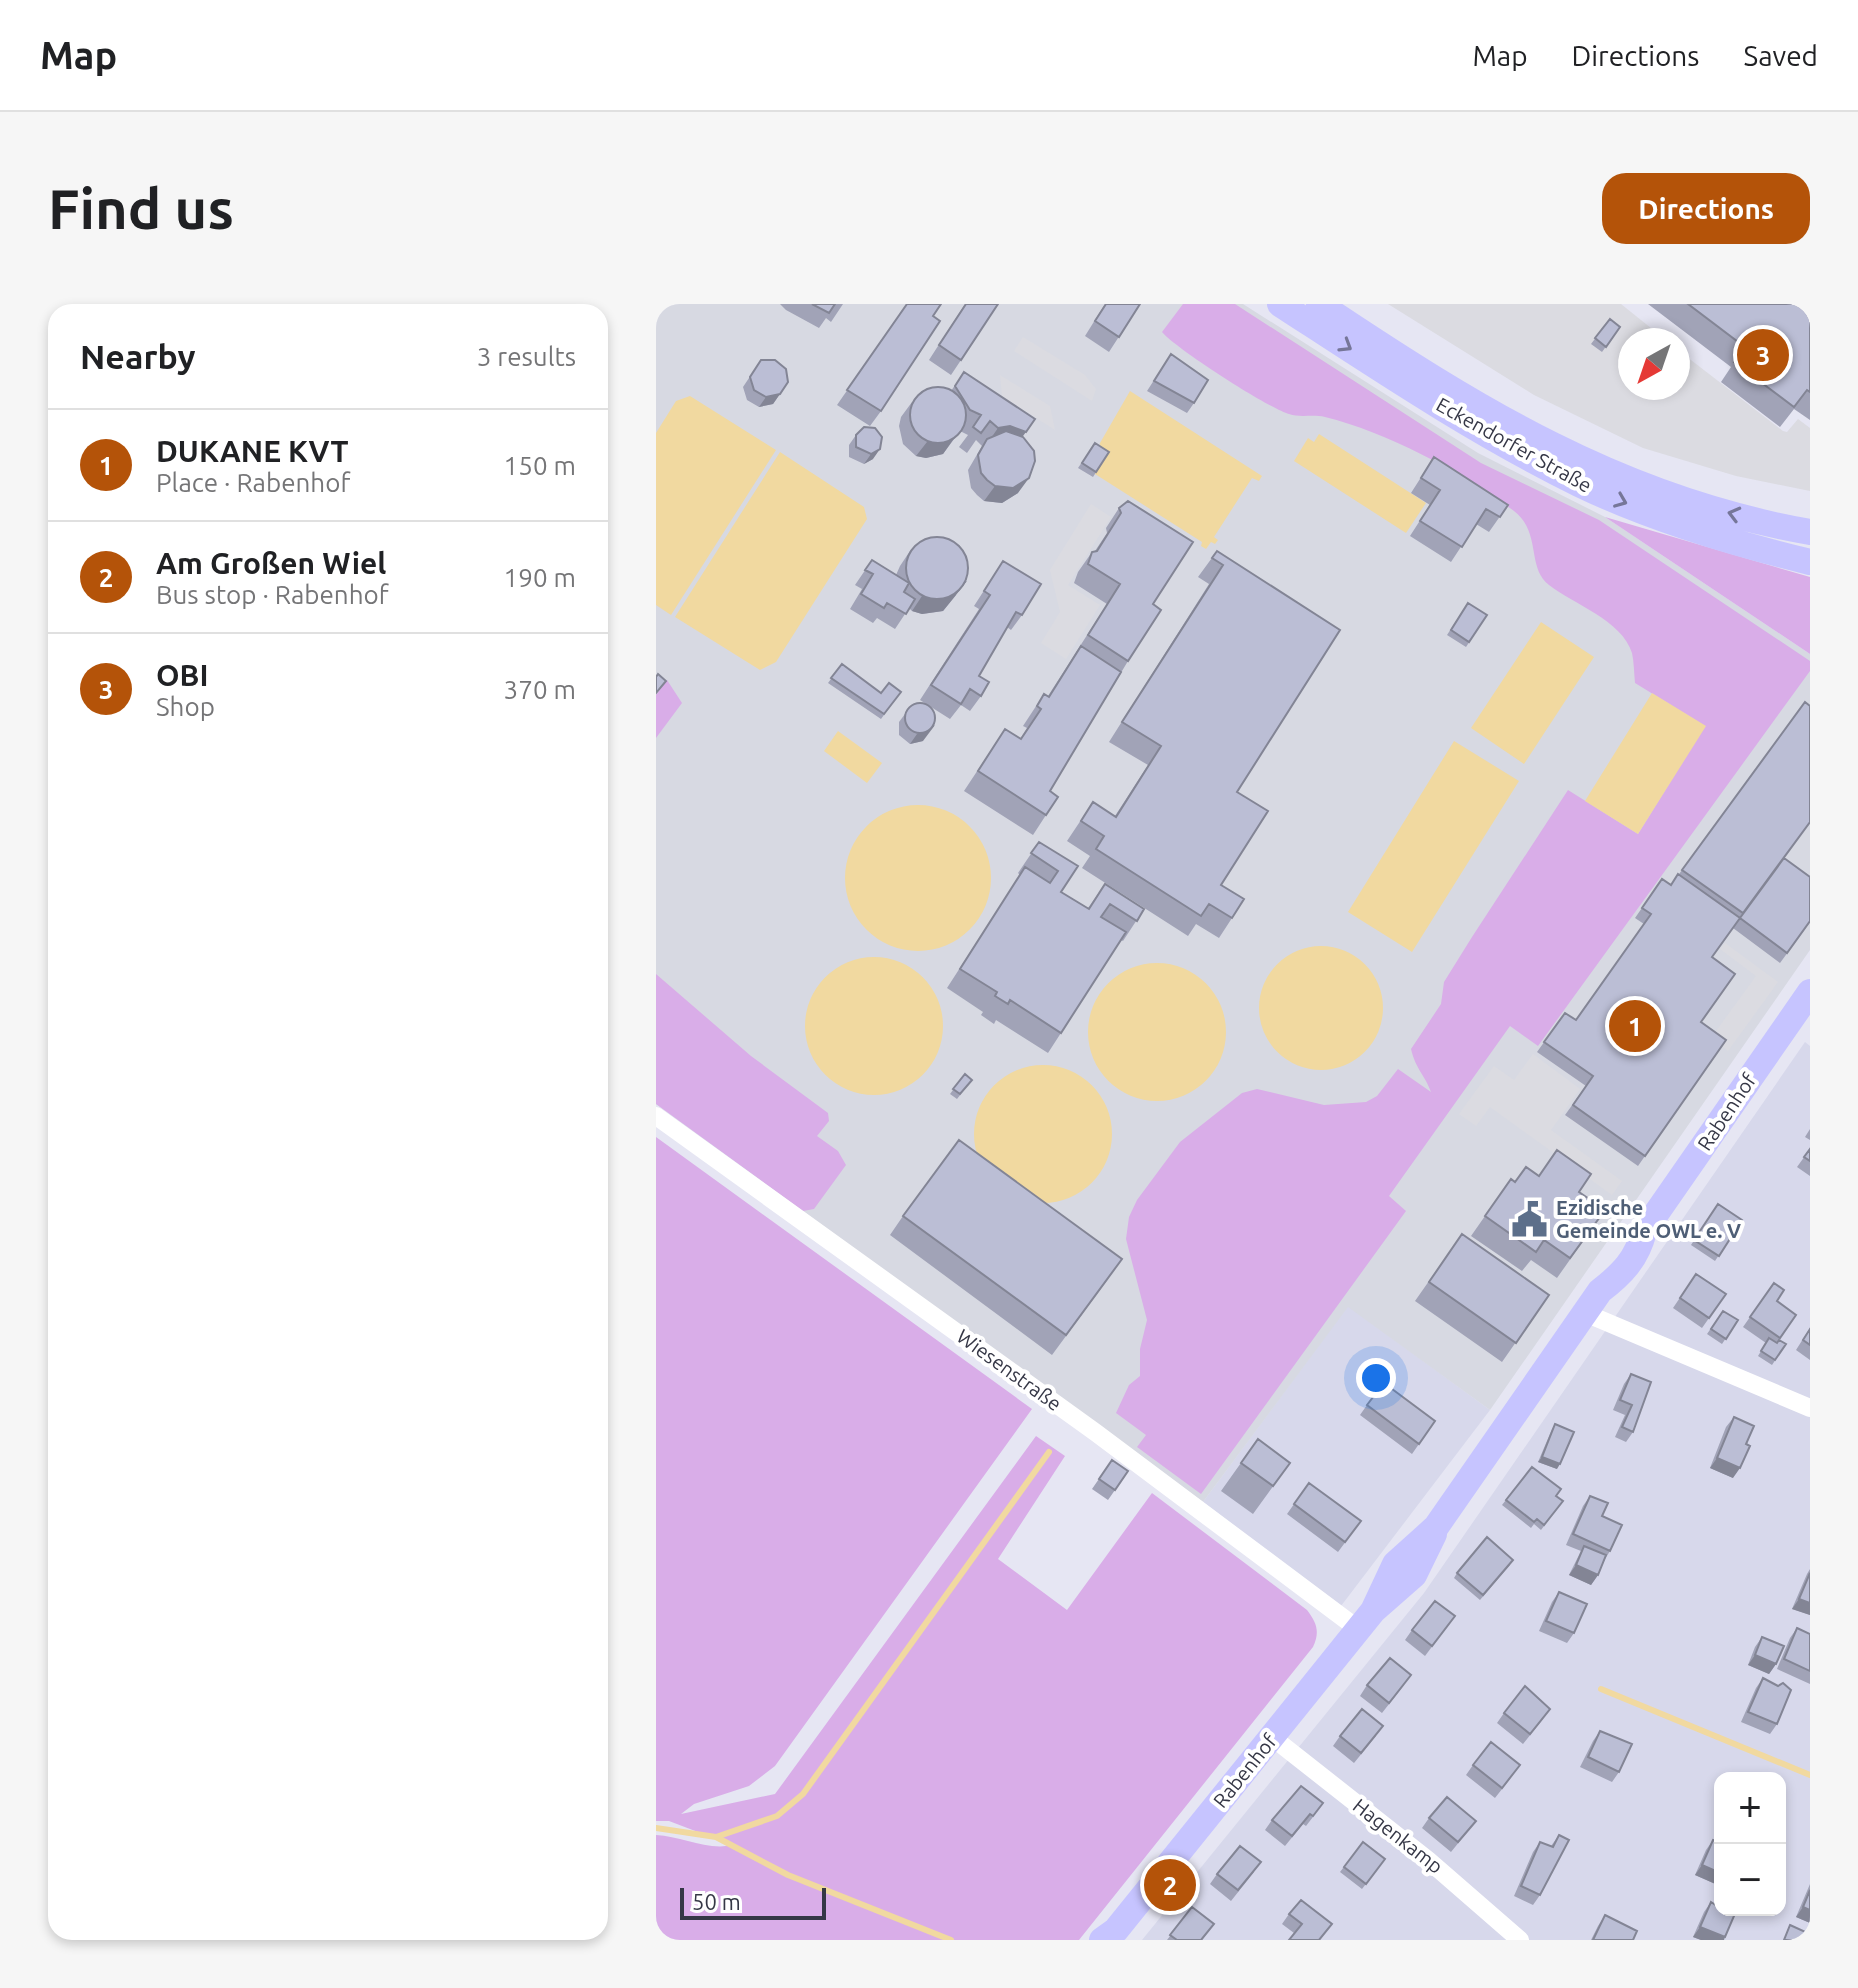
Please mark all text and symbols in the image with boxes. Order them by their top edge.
text: Map [40,34,117,76]
text: Map [1472,40,1528,71]
text: Directions [1572,40,1699,71]
text: Saved [1743,40,1818,71]
button: Directions [1602,173,1810,244]
text: Find us [48,177,234,240]
pin: 3 [1737,325,1789,385]
north arrow [1618,328,1690,400]
one-way arrow [1337,336,1352,352]
text: Nearby [80,337,195,375]
text: 3 results [477,342,576,371]
street label: Eckendorfer Straße [1433,392,1596,497]
text: DUKANE KVT [156,434,349,468]
text: 1 [99,451,113,480]
text: 150 m [504,451,576,480]
text: Place · Rabenhof [156,468,350,497]
one-way arrow [1613,491,1627,508]
one-way arrow [1728,507,1742,524]
text: Am Großen Wiel [156,546,386,580]
text: 2 [99,563,113,592]
text: 190 m [504,563,576,592]
text: Bus stop · Rabenhof [156,580,389,609]
text: OBI [156,658,209,692]
text: 3 [99,675,113,704]
text: 370 m [504,675,576,704]
text: Shop [156,692,215,721]
pin: 1 [1609,996,1661,1056]
street label: Rabenhof [1693,1069,1761,1154]
place label: Ezidische Gemeinde OWL e. V [1556,1196,1741,1242]
public building icon: Ezidische Gemeinde OWL e. V [1511,1201,1549,1239]
street label: Wiesenstraße [953,1324,1066,1415]
your location [1356,1358,1396,1398]
street label: Rabenhof [1208,1729,1281,1812]
map controls [1714,1772,1786,1916]
button: + [1714,1772,1786,1844]
street label: Hagenkamp [1349,1793,1448,1878]
button: − [1714,1844,1786,1916]
pin: 2 [1144,1855,1196,1915]
scale bar [680,1884,826,1920]
text: 50 m [692,1889,741,1914]

